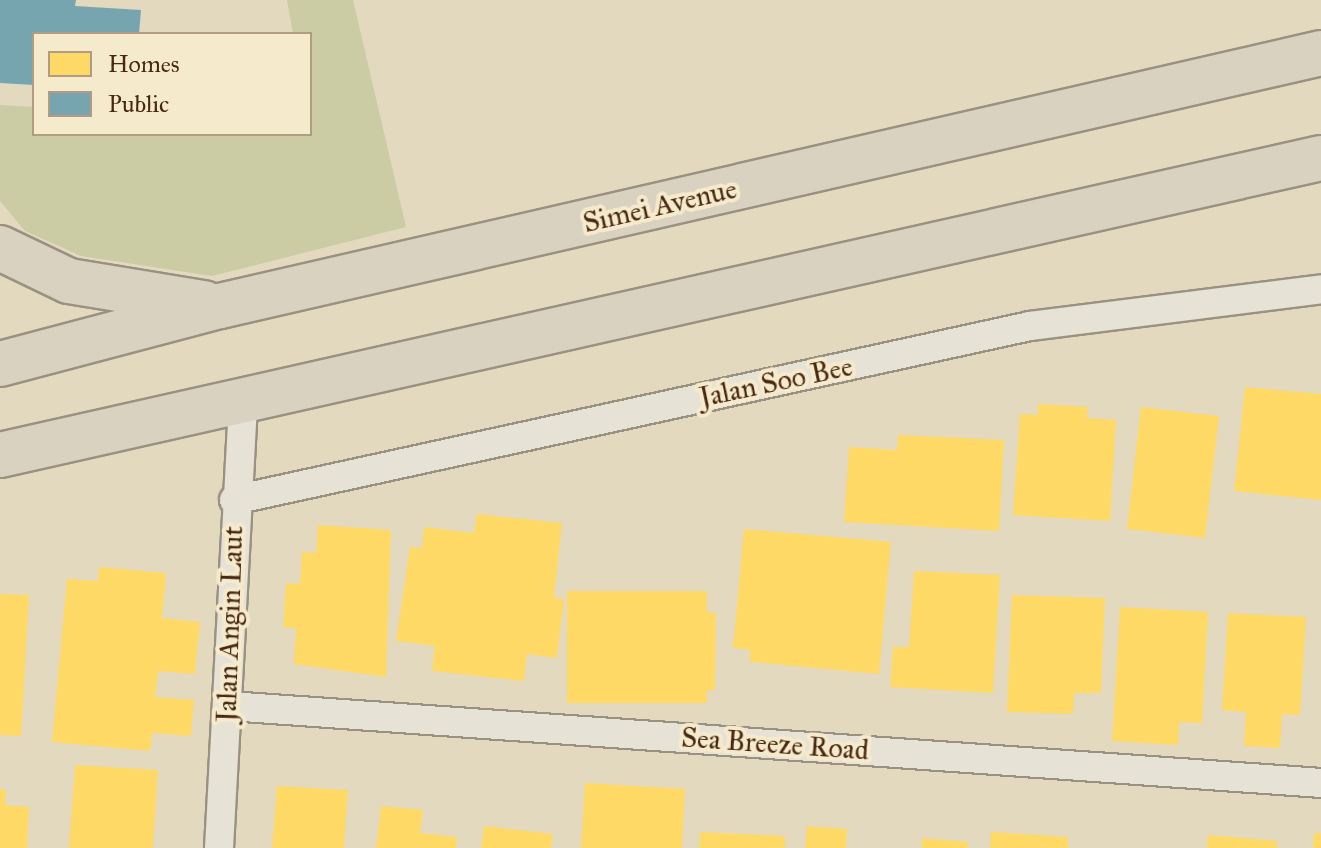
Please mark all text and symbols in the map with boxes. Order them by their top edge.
legend [32,32,312,136]
text: Homes [108,49,180,79]
text: Public [108,89,169,119]
street label: Simei Avenue [580,172,740,240]
street label: Jalan Soo Bee [696,349,856,415]
street label: Jalan Angin Laut [210,525,250,723]
street label: Sea Breeze Road [680,721,870,767]

